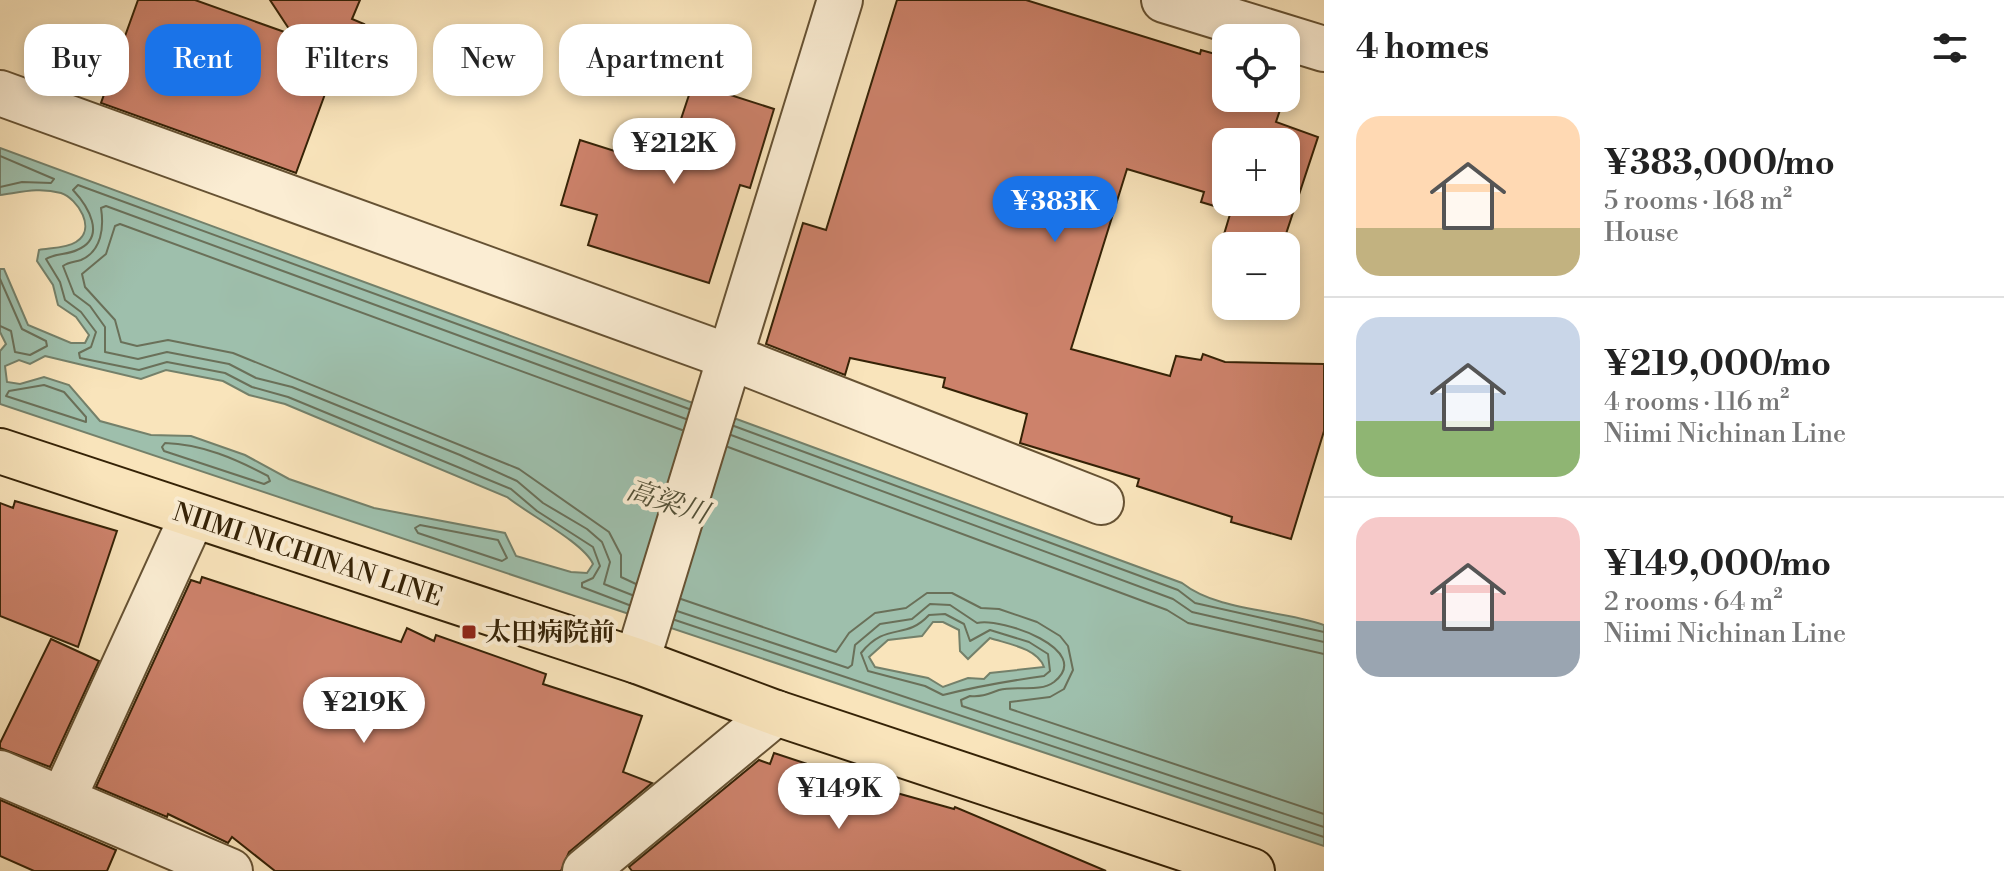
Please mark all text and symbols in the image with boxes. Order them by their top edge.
chip: Buy [24,24,129,96]
chip: Rent [145,24,261,96]
chip: Filters [277,24,417,96]
chip: New [433,24,543,96]
chip: Apartment [559,24,752,96]
map controls [1212,24,1300,320]
button: locate [1212,24,1300,112]
icon: filters [1928,26,1972,70]
text: 4 homes [1356,27,1489,69]
pin: ¥212K [618,118,730,186]
text: ¥212K [631,128,717,160]
button: + [1212,128,1300,216]
text: ¥383,000/mo [1604,143,1835,185]
icon: home [1420,148,1516,244]
pin: ¥383K [999,176,1111,244]
text: 5 rooms · 168 m² [1604,185,1792,217]
text: ¥383K [1011,186,1099,218]
text: House [1604,217,1679,249]
button: − [1212,232,1300,320]
text: ¥219,000/mo [1604,344,1831,386]
icon: home [1420,349,1516,445]
text: 4 rooms · 116 m² [1604,386,1789,418]
text: Niimi Nichinan Line [1604,418,1846,450]
water label: 高梁川 [622,473,716,533]
street label: NIIMI NICHINAN LINE [169,496,446,614]
text: ¥149,000/mo [1604,544,1831,586]
icon: home [1420,549,1516,645]
text: 2 rooms · 64 m² [1604,586,1783,618]
place label: 太田病院前 [485,617,615,649]
text: Niimi Nichinan Line [1604,618,1846,650]
marker: 太田病院前 [460,623,478,641]
pin: ¥219K [308,677,420,745]
text: ¥219K [321,687,407,719]
pin: ¥149K [783,763,895,831]
text: ¥149K [796,773,882,805]

